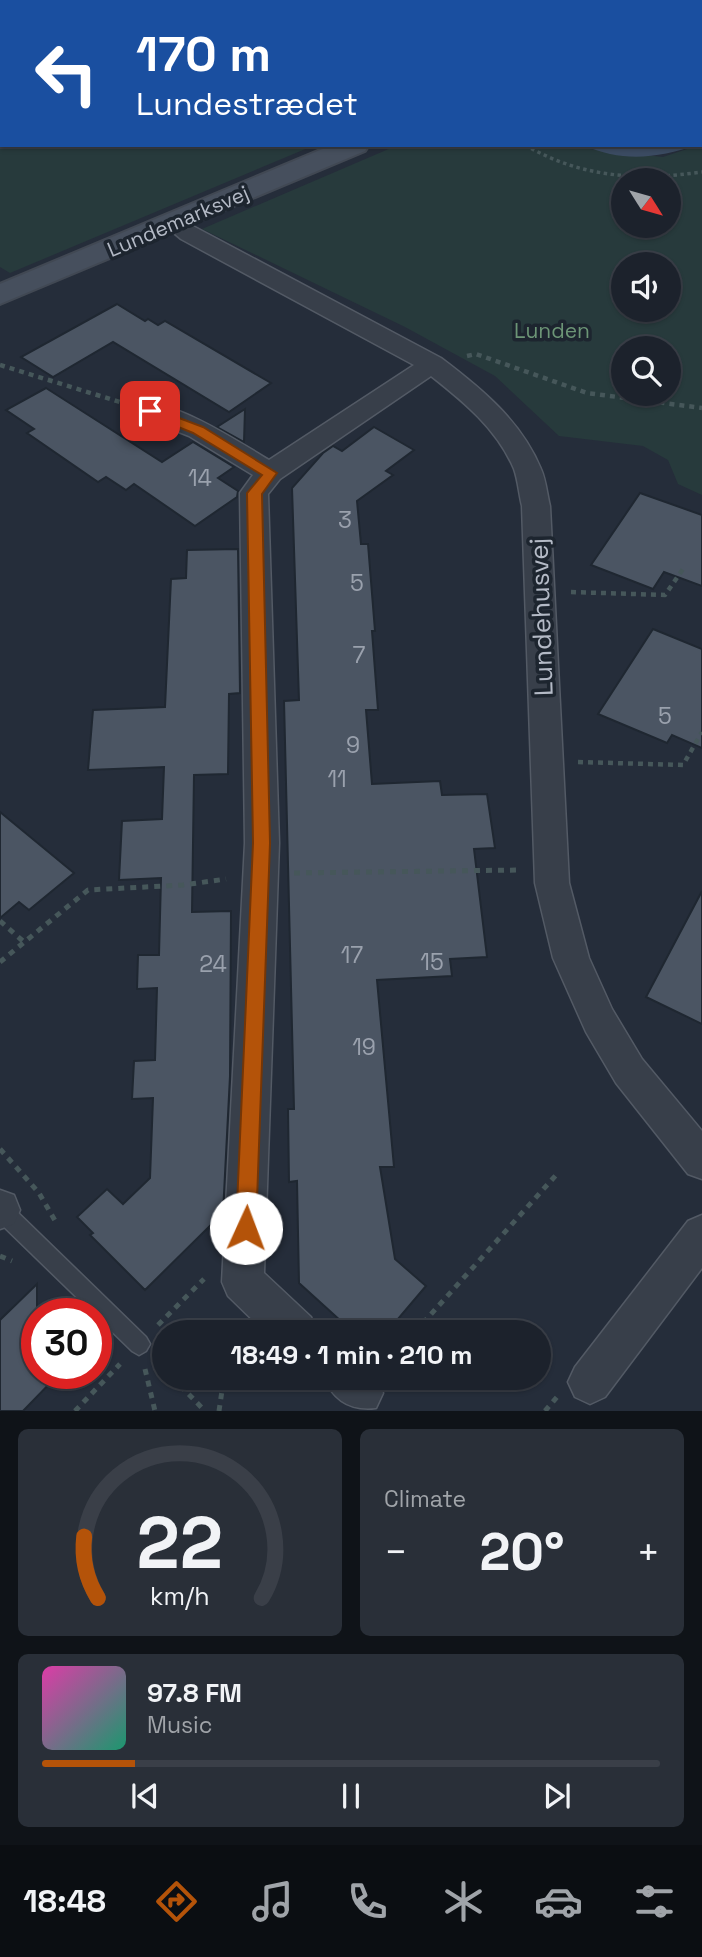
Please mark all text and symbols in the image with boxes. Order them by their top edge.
text: 170 m [136,23,271,85]
icon: left [21,28,112,119]
text: Lundestrædet [136,84,358,124]
north arrow [611,168,681,238]
map controls [611,168,681,406]
street label: Lundemarksvej [103,179,253,263]
button: sound [611,252,681,322]
park label: Lunden [514,317,590,344]
button: search [611,336,681,406]
pin [120,381,180,441]
icon: arrive [131,392,169,430]
house number: 14 [188,463,212,493]
house number: 3 [338,505,352,535]
street label: Lundehusvej [521,537,561,697]
house number: 5 [350,568,364,598]
house number: 7 [353,640,366,670]
house number: 5 [658,701,672,731]
house number: 9 [346,730,360,760]
house number: 11 [327,764,347,794]
house number: 17 [341,940,363,970]
house number: 15 [420,947,444,977]
house number: 24 [199,949,227,979]
house number: 19 [352,1032,376,1062]
position arrow [209,1191,283,1265]
speed limit sign: 30 [21,1298,112,1389]
text: 18:49 · 1 min · 210 m [231,1338,472,1372]
text: Climate [384,1484,466,1514]
text: 22 [137,1497,223,1590]
text: 20° [479,1519,565,1585]
text: − [384,1528,408,1576]
text: + [636,1528,660,1576]
text: km/h [150,1580,210,1612]
text: 97.8 FM [147,1676,242,1710]
text: Music [147,1710,212,1740]
icon: previous [126,1777,164,1815]
icon: pause [332,1777,370,1815]
icon: next [538,1777,576,1815]
icon: directions [152,1877,201,1926]
icon: music [248,1877,297,1926]
icon: phone [343,1877,392,1926]
icon: climate [439,1877,488,1926]
icon: car [534,1877,583,1926]
icon: filters [630,1877,679,1926]
text: 18:48 [23,1881,106,1921]

